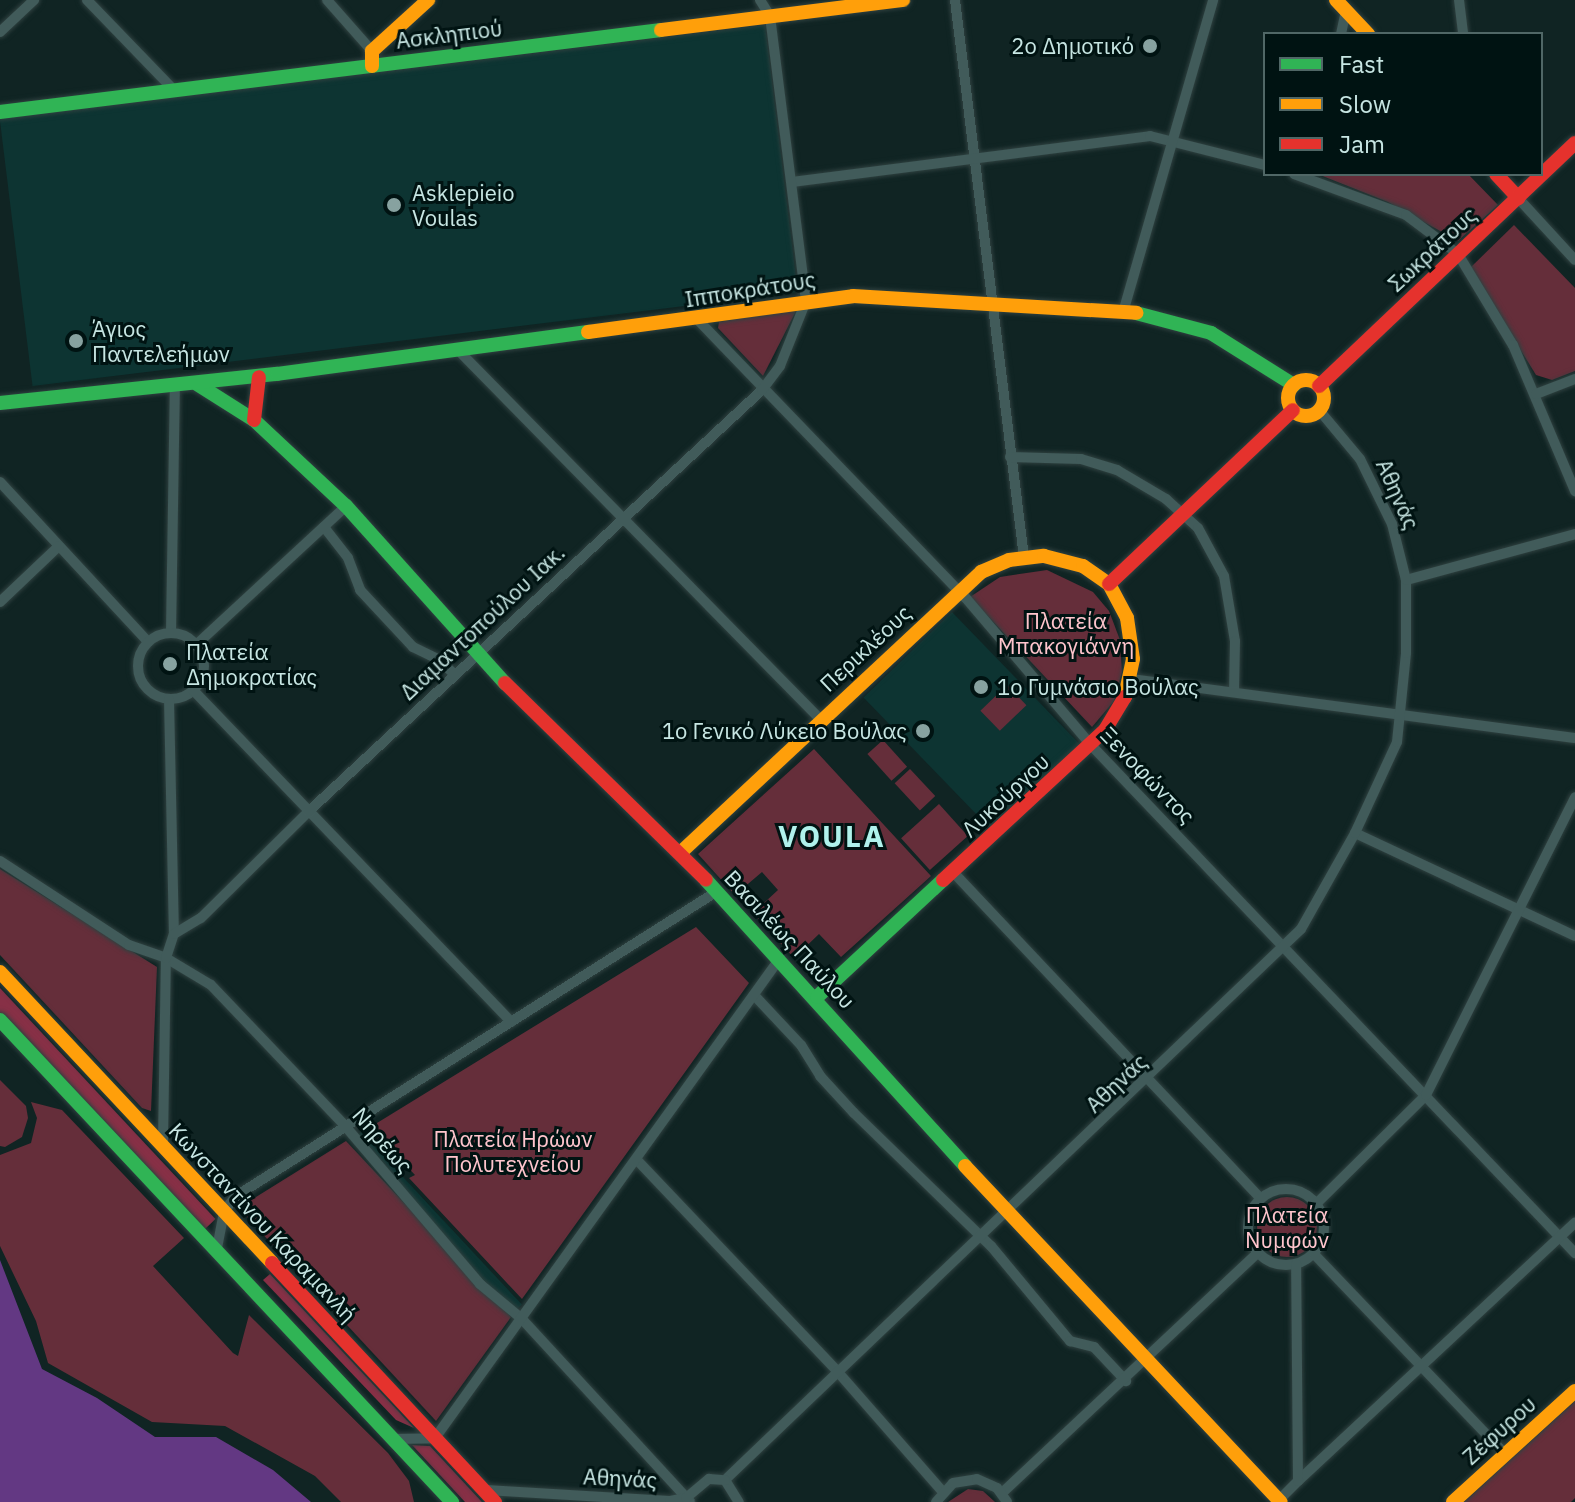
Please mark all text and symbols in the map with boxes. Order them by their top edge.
street label: Ασκληπιού [394,14,504,54]
legend [1263,32,1543,176]
place label: 2ο Δημοτικό [1011,33,1134,59]
marker: 2ο Δημοτικό [1141,37,1159,55]
text: Fast [1339,48,1384,80]
text: Slow [1339,88,1391,120]
text: Jam [1339,128,1385,160]
place label: Asklepieio Voulas [412,179,515,230]
marker: Asklepieio Voulas [383,194,405,216]
street label: Σωκράτους [1382,201,1482,297]
street label: Ιπποκράτους [683,266,817,312]
place label: Άγιος Παντελεήμων [92,315,230,366]
marker: Άγιος Παντελεήμων [67,332,85,350]
street label: Αθηνάς [1371,455,1425,533]
street label: Διαμαντοπούλου Ιακ. [394,539,570,705]
street label: Περικλέους [814,599,916,697]
park label: Πλατεία Μπακογιάννη [998,607,1134,658]
place label: Πλατεία Δημοκρατίας [186,638,317,690]
marker: Πλατεία Δημοκρατίας [161,655,179,673]
place label: 1ο Γυμνάσιο Βούλας [997,674,1199,700]
marker: 1ο Γυμνάσιο Βούλας [972,678,990,696]
place label: 1ο Γενικό Λύκειο Βούλας [662,718,907,744]
street label: Ξενοφώντος [1095,721,1201,829]
marker: 1ο Γενικό Λύκειο Βούλας [914,722,932,740]
street label: Λυκούργου [956,748,1054,842]
district label: VOULA [778,818,886,854]
street label: Βασιλέως Παύλου [719,864,861,1014]
street label: Αθηνάς [1080,1048,1152,1118]
street label: Νηρέως [347,1102,419,1178]
street label: Κωνσταντίνου Καραμανλή [164,1117,362,1327]
park label: Πλατεία Ηρώων Πολυτεχνείου [433,1125,593,1176]
park label: Πλατεία Νυμφών [1245,1201,1329,1252]
street label: Ζέφυρου [1457,1390,1541,1470]
street label: Αθηνάς [582,1463,658,1493]

